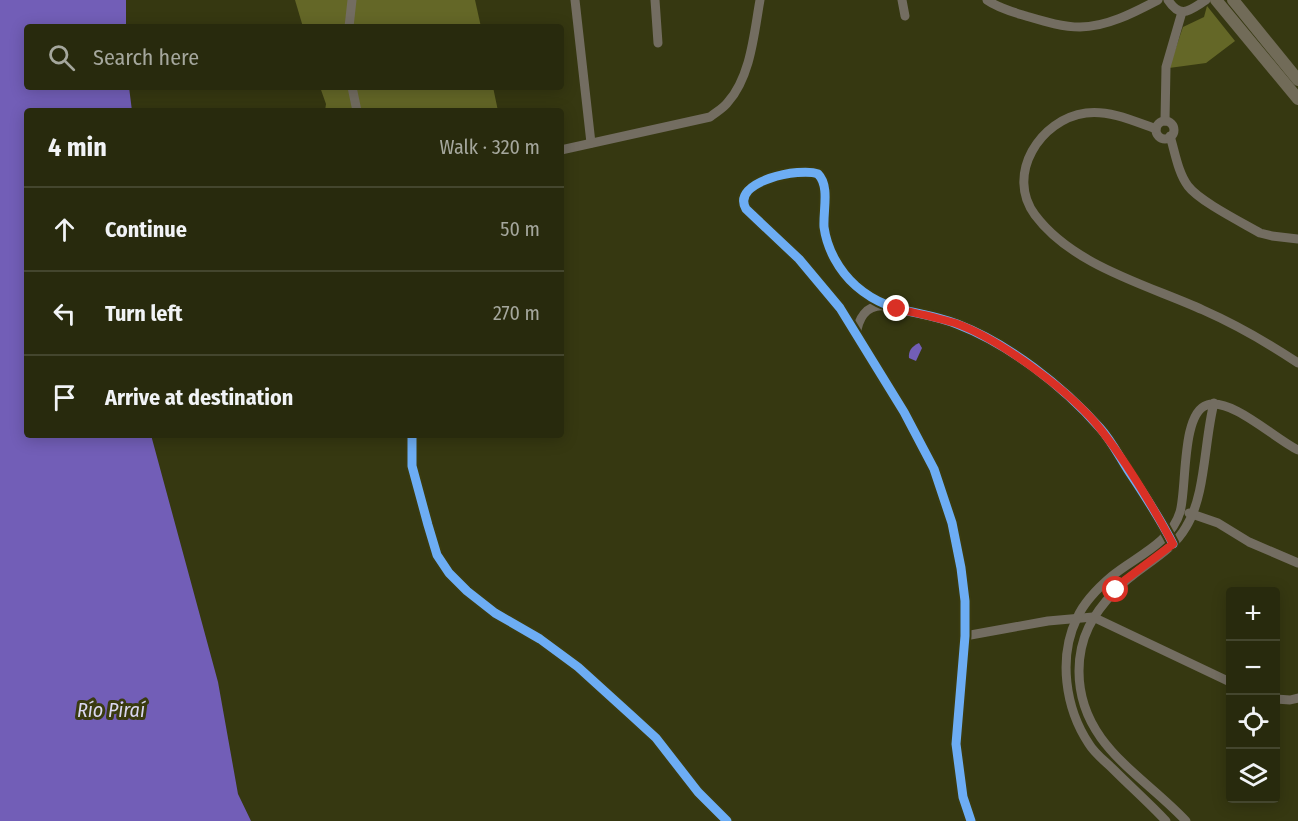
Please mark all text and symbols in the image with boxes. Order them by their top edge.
search box [24,24,564,90]
icon: search [45,41,78,74]
text: Search here [93,44,199,71]
text: 4 min [48,132,107,163]
text: Walk · 320 m [440,135,540,159]
icon: ahead [48,213,81,246]
text: Continue [105,216,187,243]
text: 50 m [500,217,540,241]
route end [883,295,909,321]
icon: left [48,297,81,330]
text: Turn left [105,300,183,327]
text: 270 m [493,301,540,325]
icon: arrive [48,381,81,414]
text: Arrive at destination [105,384,293,411]
route start [1102,576,1128,602]
map controls [1226,587,1280,803]
button: + [1226,587,1280,641]
button: − [1226,641,1280,695]
button: locate [1226,695,1280,749]
water label: Río Piraí [77,698,146,722]
button: layers [1226,749,1280,803]

